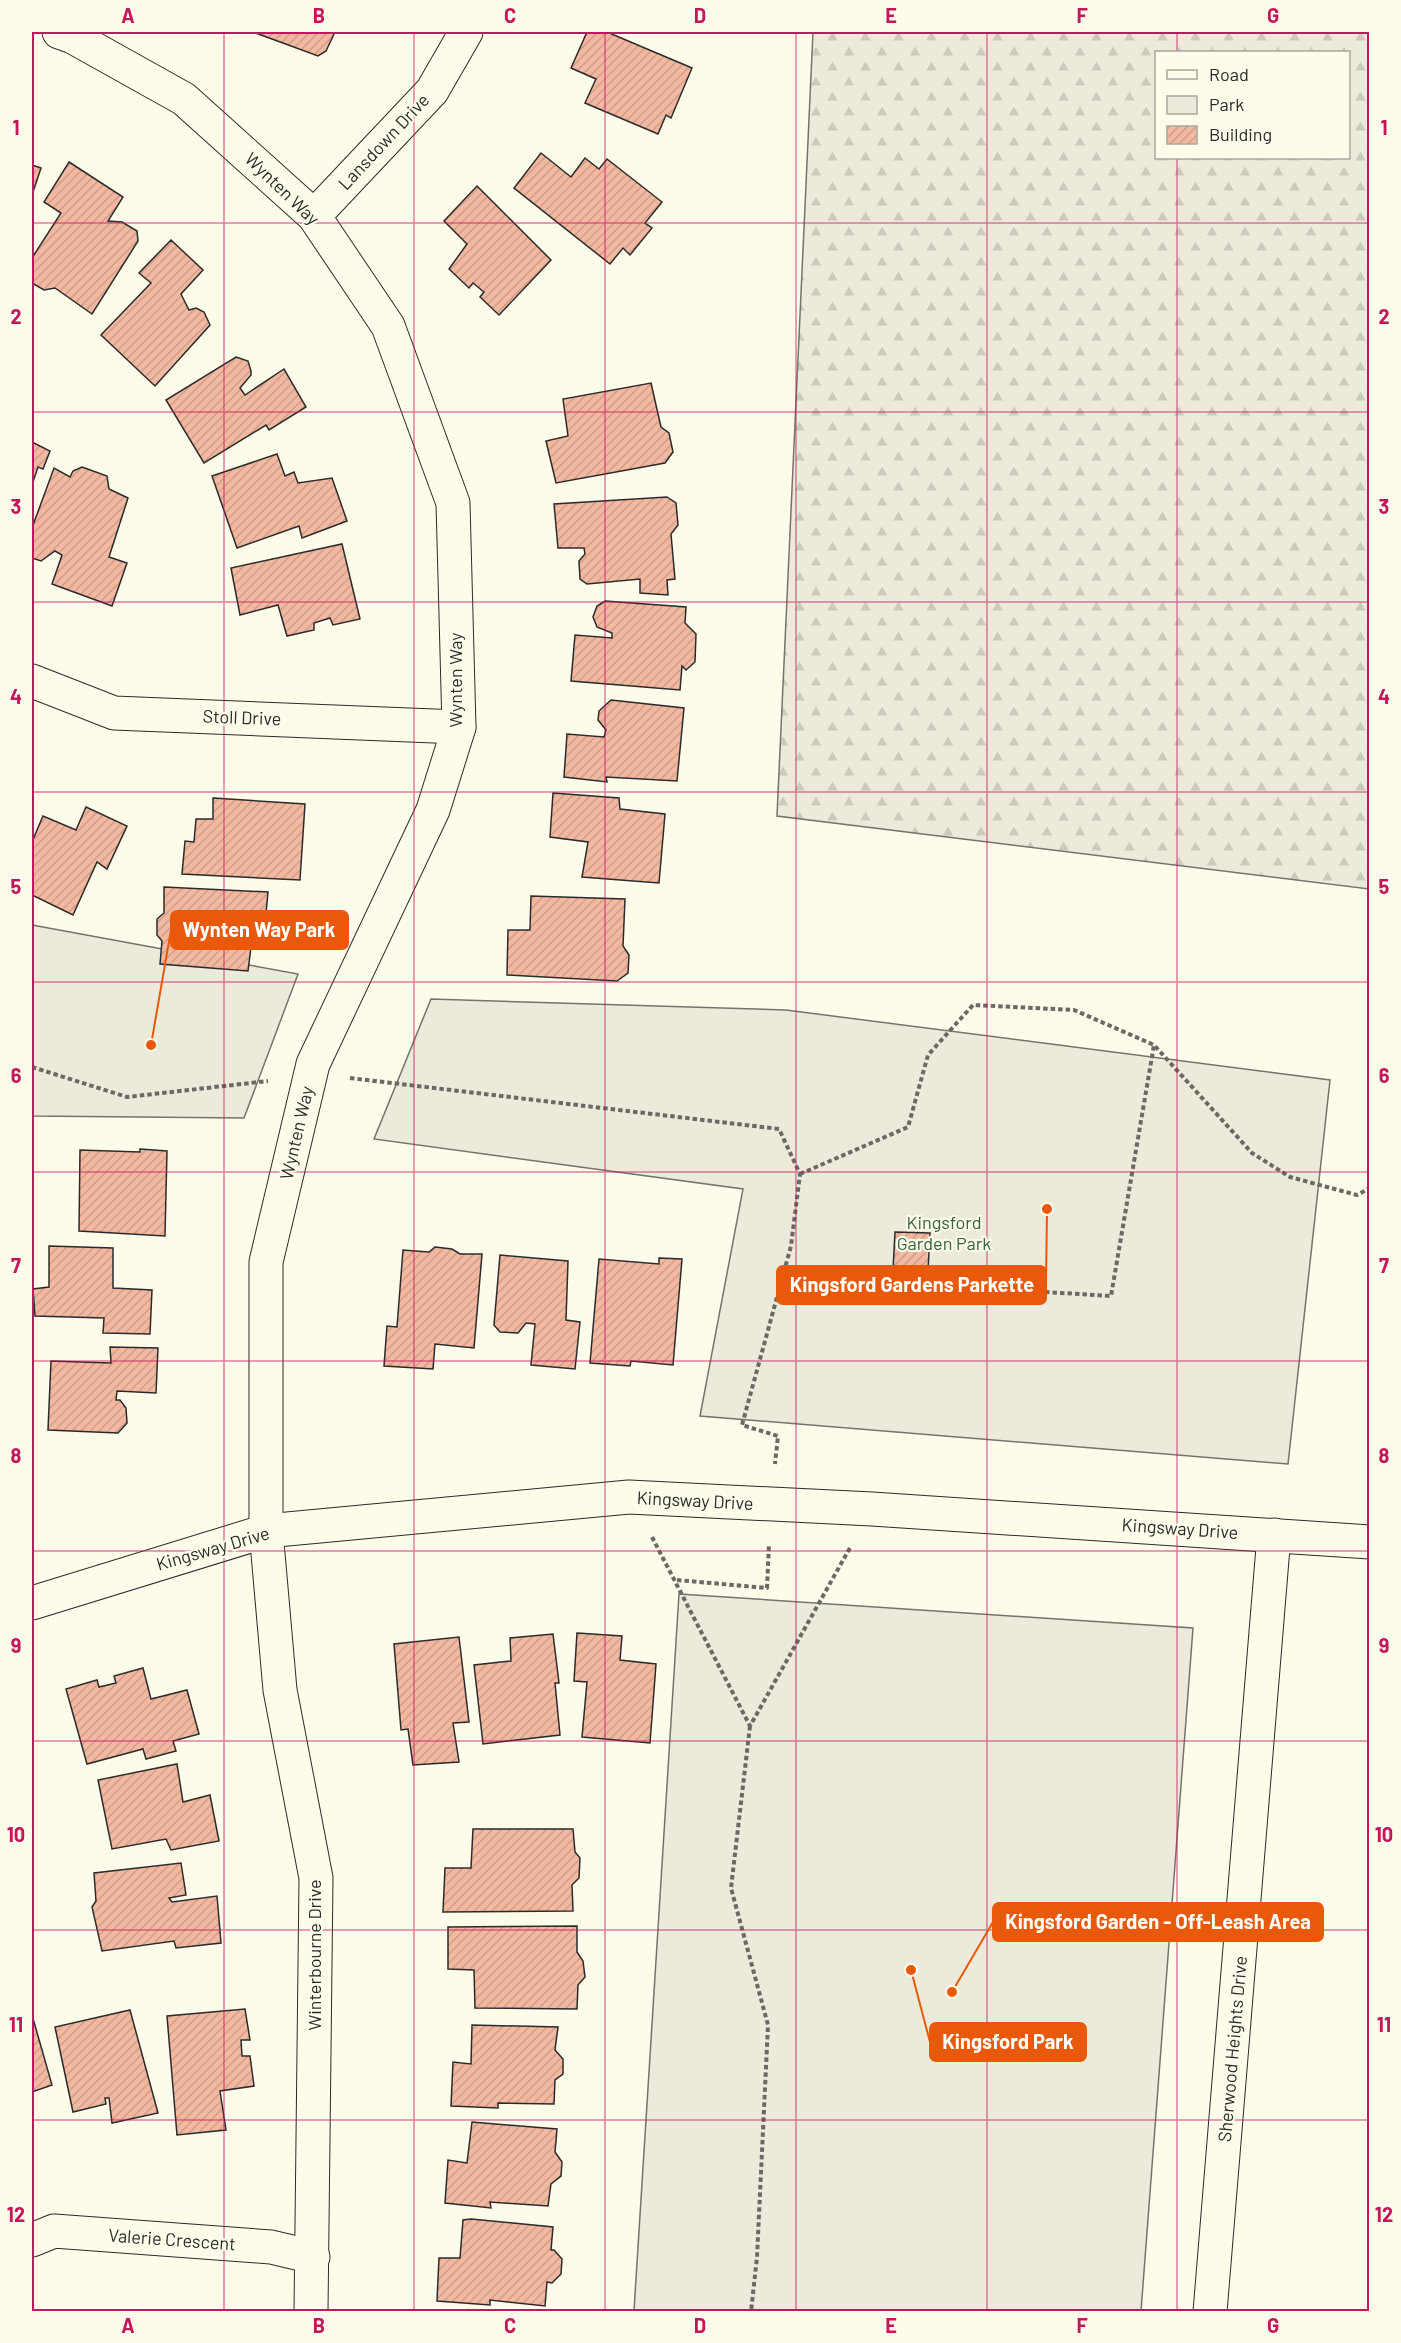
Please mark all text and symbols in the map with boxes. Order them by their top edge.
text: A [121,3,135,27]
text: B [313,3,325,27]
text: C [504,3,516,27]
text: D [694,3,706,27]
text: E [885,3,897,27]
text: F [1076,3,1088,27]
text: G [1267,3,1279,27]
legend [1155,51,1350,159]
text: Road [1209,63,1249,85]
street label: Lansdown Drive [333,89,433,194]
text: Park [1209,93,1244,115]
text: 1 [12,115,20,139]
text: 1 [1380,115,1388,139]
text: Building [1209,123,1272,145]
street label: Wynten Way [241,147,325,229]
text: 2 [10,304,22,328]
text: 2 [1378,304,1390,328]
text: 3 [11,494,21,518]
text: 3 [1379,494,1389,518]
street label: Wynten Way [444,632,466,728]
text: 4 [10,684,22,708]
text: 4 [1378,684,1390,708]
street label: Stoll Drive [202,705,282,729]
text: 5 [11,874,22,898]
text: 5 [1379,874,1390,898]
callout: Wynten Way Park [171,911,348,949]
text: Wynten Way Park [183,917,336,941]
text: 6 [11,1063,22,1087]
text: 6 [1379,1063,1390,1087]
street label: Wynten Way [275,1084,317,1182]
park label: Kingsford Garden Park [897,1211,991,1254]
text: 7 [11,1253,21,1277]
text: 7 [1379,1253,1389,1277]
callout: Kingsford Gardens Parkette [777,1266,1046,1304]
text: Kingsford Gardens Parkette [790,1272,1034,1296]
text: 8 [11,1443,22,1467]
text: 8 [1379,1443,1390,1467]
street label: Kingsway Drive [636,1486,754,1514]
street label: Kingsway Drive [1121,1513,1239,1543]
street label: Kingsway Drive [154,1521,272,1575]
text: 9 [11,1633,21,1657]
text: 9 [1379,1633,1389,1657]
text: 10 [7,1822,25,1846]
text: 10 [1375,1822,1393,1846]
street label: Winterbourne Drive [303,1879,325,2031]
callout: Kingsford Garden - Off-Leash Area [993,1903,1323,1941]
text: Kingsford Garden - Off-Leash Area [1005,1909,1311,1933]
street label: Sherwood Heights Drive [1213,1955,1251,2143]
text: 11 [9,2012,23,2036]
text: 11 [1377,2012,1391,2036]
callout: Kingsford Park [930,2023,1086,2061]
text: Kingsford Park [942,2029,1074,2053]
text: 12 [7,2202,25,2226]
text: 12 [1375,2202,1393,2226]
street label: Valerie Crescent [108,2224,237,2254]
text: A [121,2313,135,2337]
text: B [313,2313,325,2337]
text: C [504,2313,516,2337]
text: D [694,2313,706,2337]
text: E [885,2313,897,2337]
text: F [1076,2313,1088,2337]
text: G [1267,2313,1279,2337]

